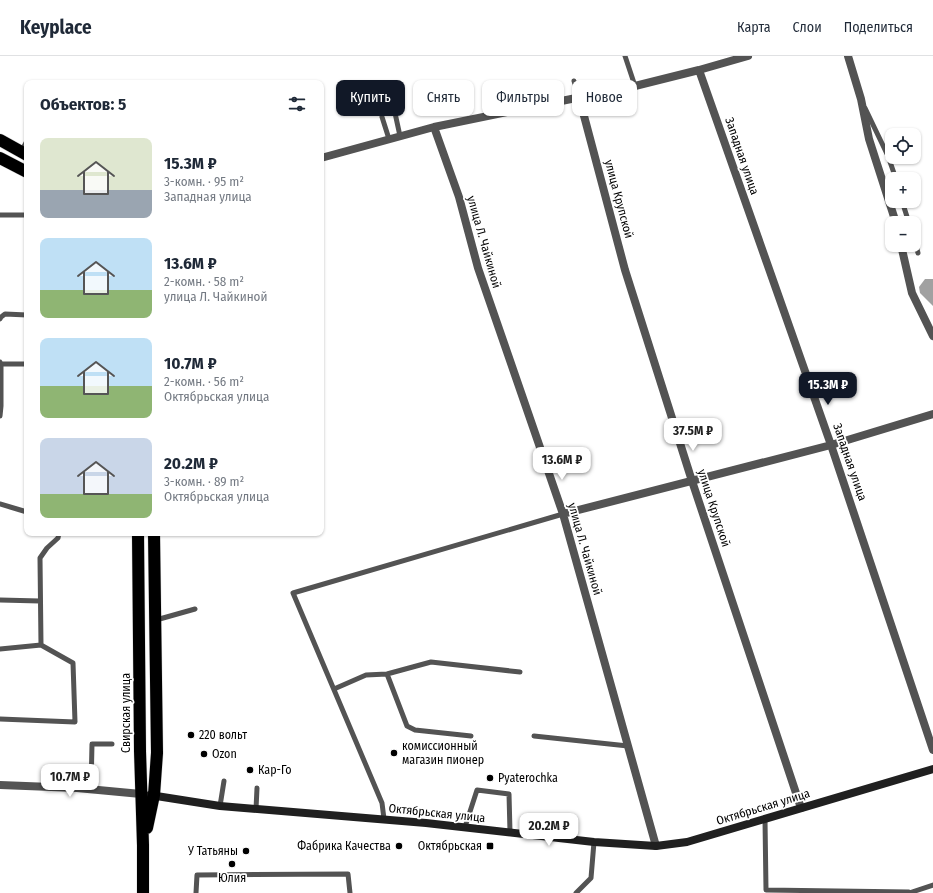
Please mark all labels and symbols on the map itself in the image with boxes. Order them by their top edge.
street label: Западная улица [722,115,762,197]
street label: улица Крупской [602,158,636,240]
street label: улица Л. Чайкиной [464,194,504,290]
pin: 15.3M ₽ [791,372,865,406]
pin: 37.5M ₽ [656,418,730,452]
street label: Западная улица [830,421,870,503]
pin: 13.6M ₽ [525,447,599,481]
street label: улица Крупской [695,467,733,549]
street label: улица Л. Чайкиной [565,501,605,597]
street label: Свирская улица [119,673,133,753]
place label: 220 вольт [199,728,247,742]
marker: 220 вольт [186,730,196,740]
place label: комиссионный магазин пионер [402,739,484,767]
place label: Ozon [212,747,237,761]
marker: комиссионный магазин пионер [389,748,399,758]
marker: Ozon [199,749,209,759]
place label: Кар-Го [258,763,292,777]
pin: 10.7M ₽ [33,764,107,798]
marker: Кар-Го [245,765,255,775]
place label: Pyaterochka [498,771,558,785]
marker: Pyaterochka [485,773,495,783]
street label: Октябрьская улица [714,786,812,828]
street label: Октябрьская улица [388,801,486,825]
pin: 20.2M ₽ [512,813,586,847]
place label: Фабрика Качества [297,839,391,853]
place label: Октябрьская [418,839,482,853]
marker: Фабрика Качества [394,841,404,851]
marker: Октябрьская [485,841,495,851]
place label: У Татьяны [187,844,238,858]
marker: У Татьяны [241,846,251,856]
marker: Юлия [227,859,237,869]
place label: Юлия [218,871,246,885]

